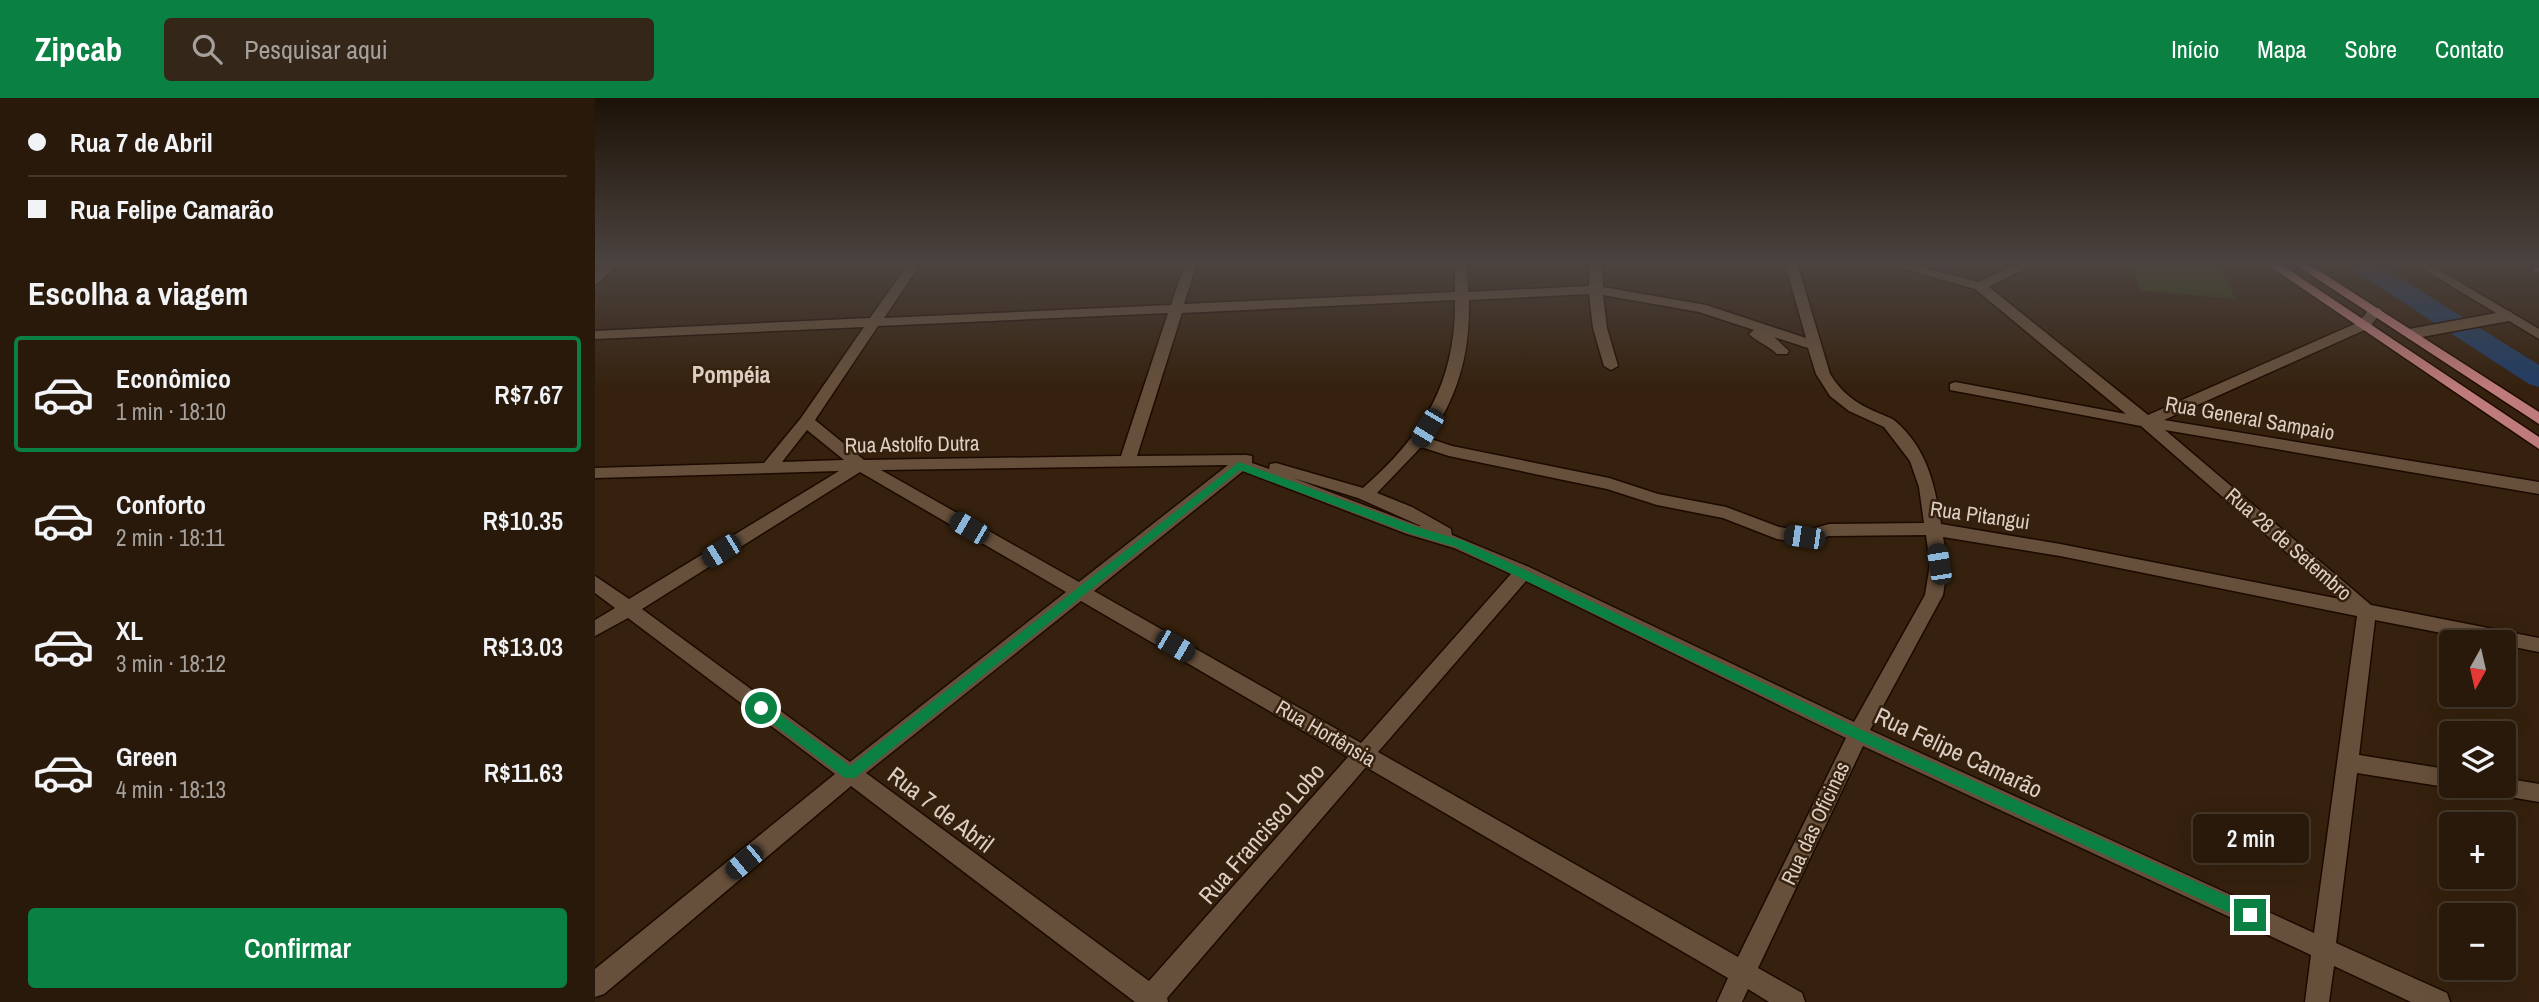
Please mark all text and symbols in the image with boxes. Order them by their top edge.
search box [164,18,654,81]
text: Zipcab [35,27,122,71]
icon: search [188,30,226,68]
text: Pesquisar aqui [244,32,388,67]
text: Início [2171,33,2219,65]
text: Mapa [2257,33,2307,65]
text: Sobre [2345,33,2397,65]
text: Contato [2435,33,2504,65]
text: Rua 7 de Abril [70,125,213,160]
text: Rua Felipe Camarão [70,192,274,227]
text: Escolha a viagem [28,272,248,315]
district label: Pompéia [692,359,771,390]
text: Econômico [116,361,231,396]
icon: car [32,363,95,426]
text: R$7.67 [494,377,563,412]
street label: Rua General Sampaio [2163,389,2337,447]
text: 1 min · 18:10 [116,396,226,427]
car [1408,405,1447,451]
street label: Rua Astolfo Dutra [844,428,980,460]
street label: Rua 28 de Setembro [2220,481,2358,607]
text: Conforto [116,487,206,522]
icon: car [32,489,95,552]
street label: Rua Pitangui [1928,494,2032,536]
text: R$10.35 [482,503,563,538]
car [946,508,993,548]
text: 2 min · 18:11 [116,522,225,553]
car [1782,524,1827,550]
car [698,531,745,571]
car [1926,542,1953,586]
text: XL [116,613,143,648]
icon: car [32,615,95,678]
car [1152,626,1199,666]
text: R$13.03 [482,629,563,664]
north arrow [2439,630,2517,707]
map controls [2439,630,2516,980]
text: 3 min · 18:12 [116,648,226,679]
route start [745,692,777,724]
street label: Rua Hortênsia [1271,693,1382,774]
street label: Rua Felipe Camarão [1870,699,2048,805]
button: layers [2439,721,2516,798]
text: Green [116,739,178,774]
icon: car [32,741,95,804]
text: R$11.63 [484,755,563,790]
street label: Rua Francisco Lobo [1191,756,1331,910]
street label: Rua das Oficinas [1774,757,1856,889]
street label: Rua 7 de Abril [882,759,1000,859]
text: 4 min · 18:13 [116,774,226,805]
button: + [2439,812,2516,889]
callout: 2 min [2192,814,2308,862]
text: 2 min [2227,823,2275,854]
car [722,840,767,884]
route end [2234,899,2266,931]
button: − [2439,903,2516,980]
button: Confirmar [28,908,567,988]

